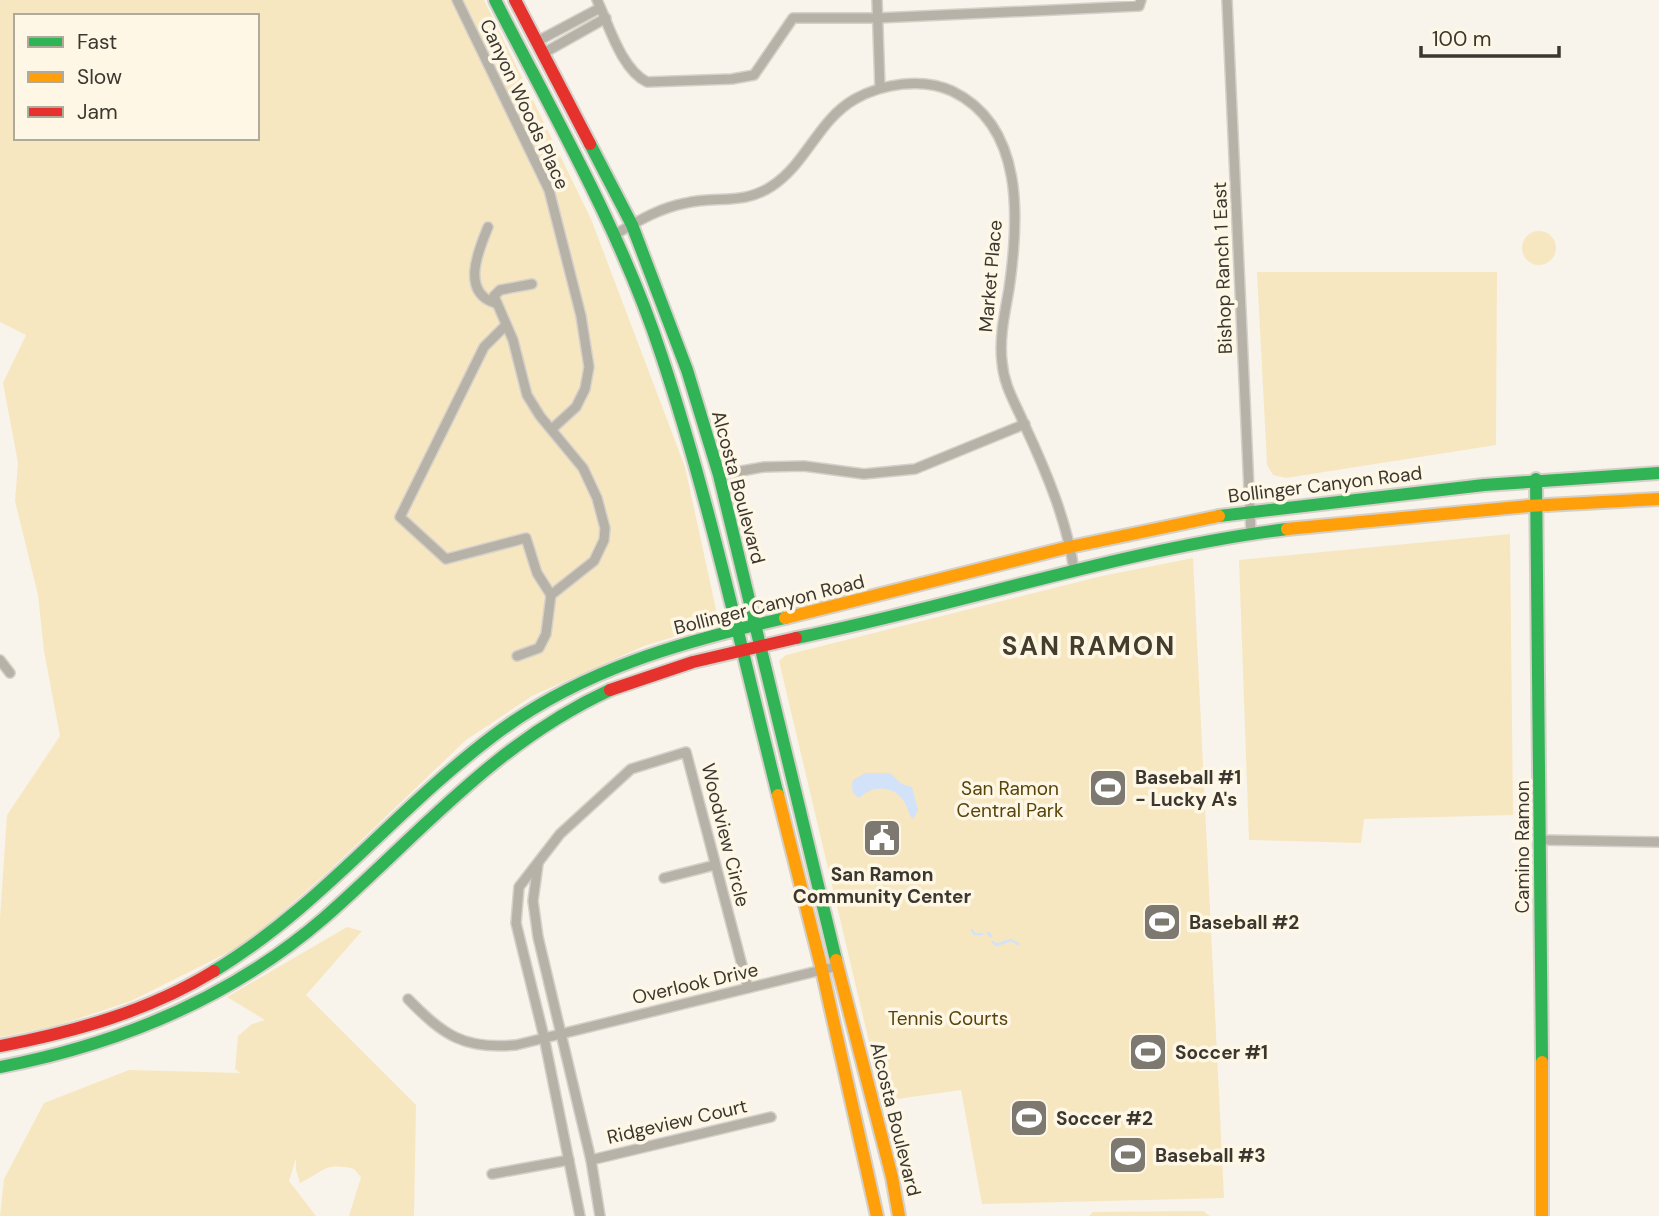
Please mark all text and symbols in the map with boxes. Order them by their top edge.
legend [14,14,259,140]
scale bar [1421,14,1559,58]
street label: Canyon Woods Place [474,15,575,193]
text: 100 m [1432,25,1492,53]
text: Fast [77,28,117,56]
text: Slow [77,63,122,91]
text: Jam [77,98,118,126]
street label: Bishop Ranch 1 East [1207,181,1238,355]
street label: Market Place [973,219,1008,333]
street label: Alcosta Boulevard [706,408,771,567]
street label: Bollinger Canyon Road [1227,460,1424,509]
street label: Bollinger Canyon Road [671,569,867,640]
district label: SAN RAMON [1002,629,1176,663]
street label: Woodview Circle [696,761,755,910]
place label: Baseball #1 - Lucky A's [1135,765,1241,812]
sports icon: Baseball #1 - Lucky A's [1087,767,1129,809]
park label: San Ramon Central Park [957,776,1064,823]
street label: Camino Ramon [1510,780,1535,914]
public building icon: San Ramon Community Center [861,817,903,859]
place label: San Ramon Community Center [793,862,972,909]
sports icon: Baseball #2 [1141,901,1183,943]
place label: Baseball #2 [1189,910,1299,935]
street label: Overlook Drive [630,957,761,1010]
park label: Tennis Courts [888,1006,1008,1031]
sports icon: Soccer #1 [1127,1031,1169,1073]
street label: Alcosta Boulevard [864,1040,927,1199]
place label: Soccer #1 [1175,1040,1268,1065]
street label: Ridgeview Court [605,1093,750,1150]
sports icon: Soccer #2 [1008,1097,1050,1139]
place label: Soccer #2 [1056,1106,1153,1131]
sports icon: Baseball #3 [1107,1134,1149,1176]
place label: Baseball #3 [1155,1143,1266,1168]

